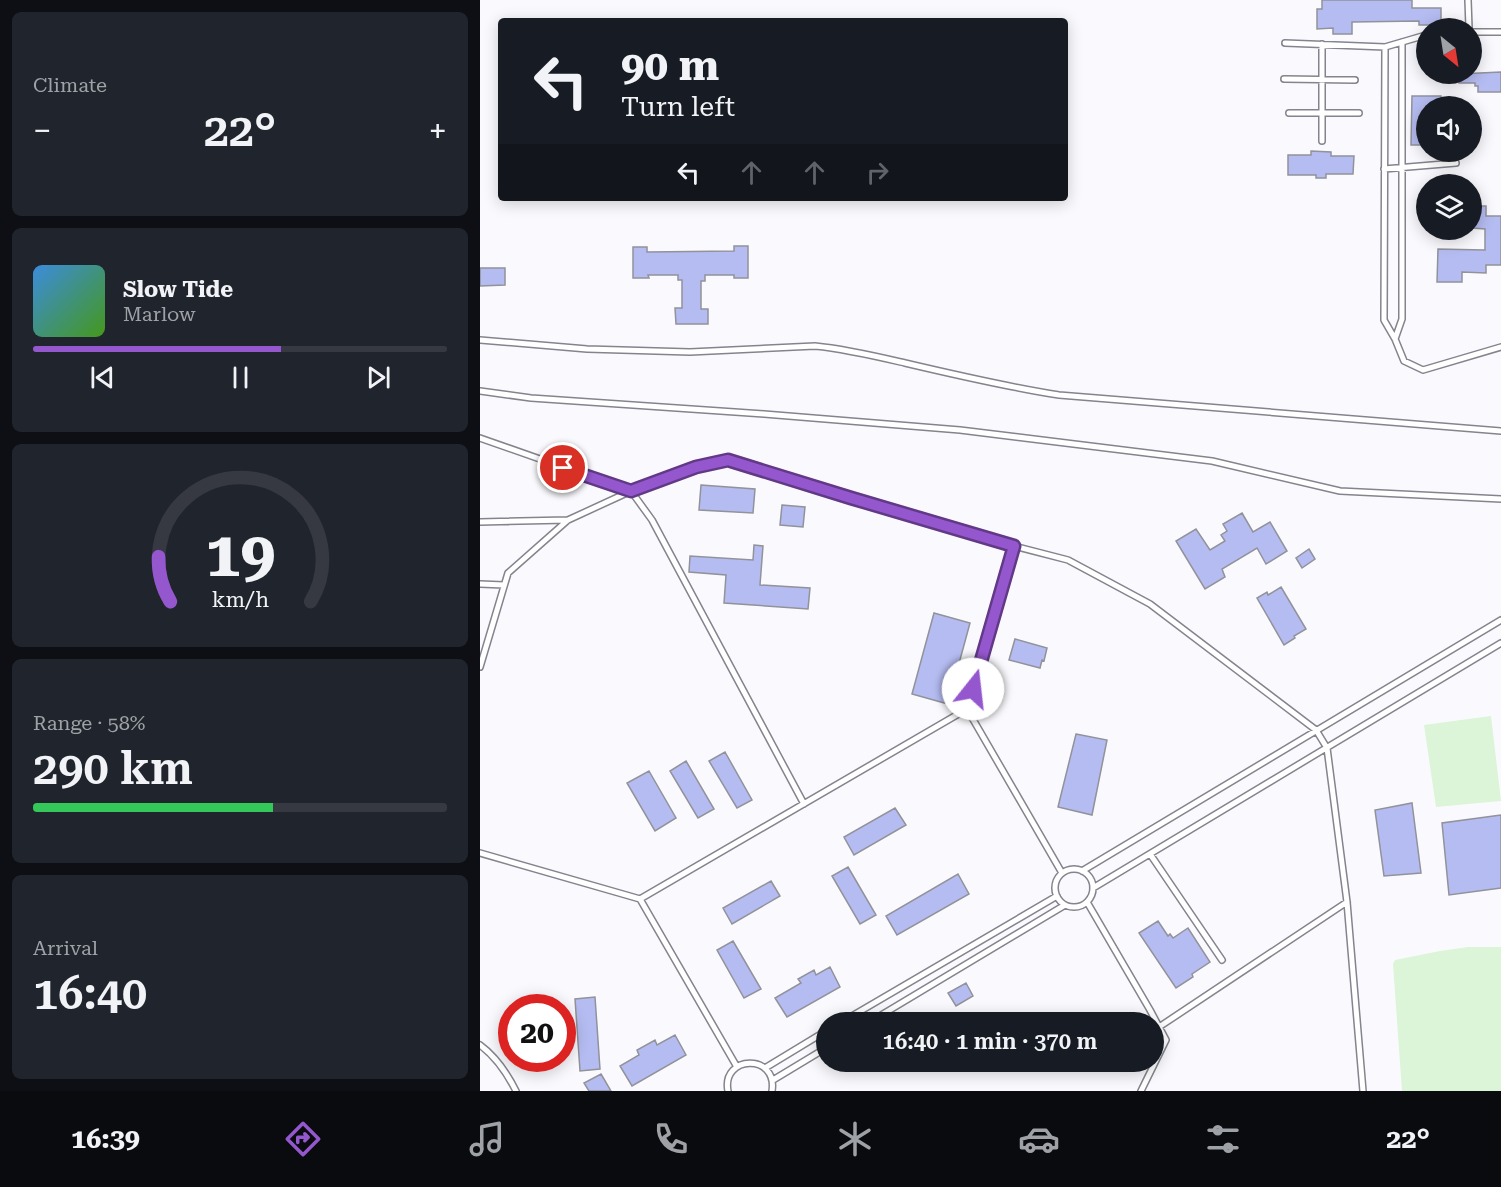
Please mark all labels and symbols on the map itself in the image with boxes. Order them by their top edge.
north arrow [1416,18,1482,84]
pin [537,442,588,493]
position arrow [941,657,1005,721]
speed limit sign: 20 [498,994,576,1072]

